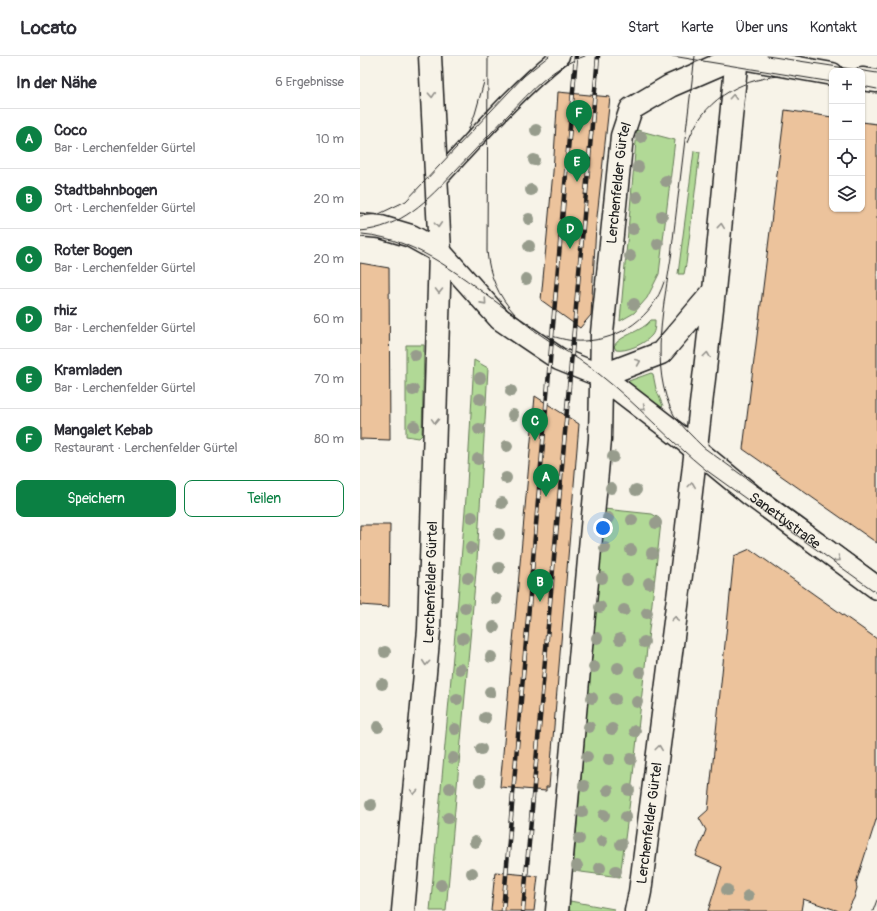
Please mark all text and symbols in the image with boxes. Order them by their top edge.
text: Locato [20,16,77,40]
text: Start [628,19,659,36]
text: Karte [681,19,713,36]
text: Über uns [735,19,788,36]
text: Kontakt [810,19,857,36]
map controls [829,68,865,212]
button: + [829,68,865,104]
text: In der Nähe [16,72,97,93]
text: 6 Ergebnisse [275,74,344,90]
one-way arrow [428,92,436,98]
one-way arrow [729,94,738,100]
pin: F [566,100,592,133]
button: − [829,104,865,140]
street label: Lerchenfelder Gürtel [603,120,635,245]
text: Coco [54,121,87,140]
text: A [25,131,33,147]
text: 10 m [316,131,344,147]
text: Bar · Lerchenfelder Gürtel [54,140,196,156]
button: locate [829,140,865,176]
pin: E [564,149,590,182]
button: layers [829,176,865,212]
text: Stadtbahnbogen [54,181,158,200]
text: B [25,191,33,207]
text: 20 m [313,191,344,207]
text: Ort · Lerchenfelder Gürtel [54,200,196,216]
pin: D [557,216,583,249]
one-way arrow [434,222,443,228]
one-way arrow [716,223,725,229]
text: Roter Bogen [54,241,132,260]
text: C [25,251,33,267]
text: 20 m [313,251,344,267]
text: Bar · Lerchenfelder Gürtel [54,260,196,276]
one-way arrow [434,288,443,294]
one-way arrow [480,297,487,305]
text: rhiz [54,301,77,320]
text: D [25,311,33,327]
text: 60 m [313,311,344,327]
text: Bar · Lerchenfelder Gürtel [54,320,196,336]
one-way arrow [702,352,711,358]
one-way arrow [634,359,641,367]
text: Kramladen [54,361,122,380]
text: E [26,371,32,387]
text: 70 m [314,371,344,387]
text: Bar · Lerchenfelder Gürtel [54,380,196,396]
one-way arrow [639,404,646,411]
pin: C [522,408,548,441]
one-way arrow [431,418,439,424]
text: Mangalet Kebab [54,421,153,440]
text: F [25,431,33,447]
text: 80 m [314,431,344,447]
text: Restaurant · Lerchenfelder Gürtel [54,440,238,456]
pin: A [533,464,559,497]
button: Speichern [16,480,176,517]
button: Teilen [184,480,344,517]
one-way arrow [687,481,696,488]
street label: Sanettystraße [746,488,824,552]
your location [593,518,613,538]
street label: Lerchenfelder Gürtel [419,521,441,644]
one-way arrow [833,554,840,561]
pin: B [527,569,553,602]
one-way arrow [670,616,679,622]
one-way arrow [422,660,431,666]
one-way arrow [654,745,663,751]
street label: Lerchenfelder Gürtel [633,761,665,885]
one-way arrow [410,789,419,795]

